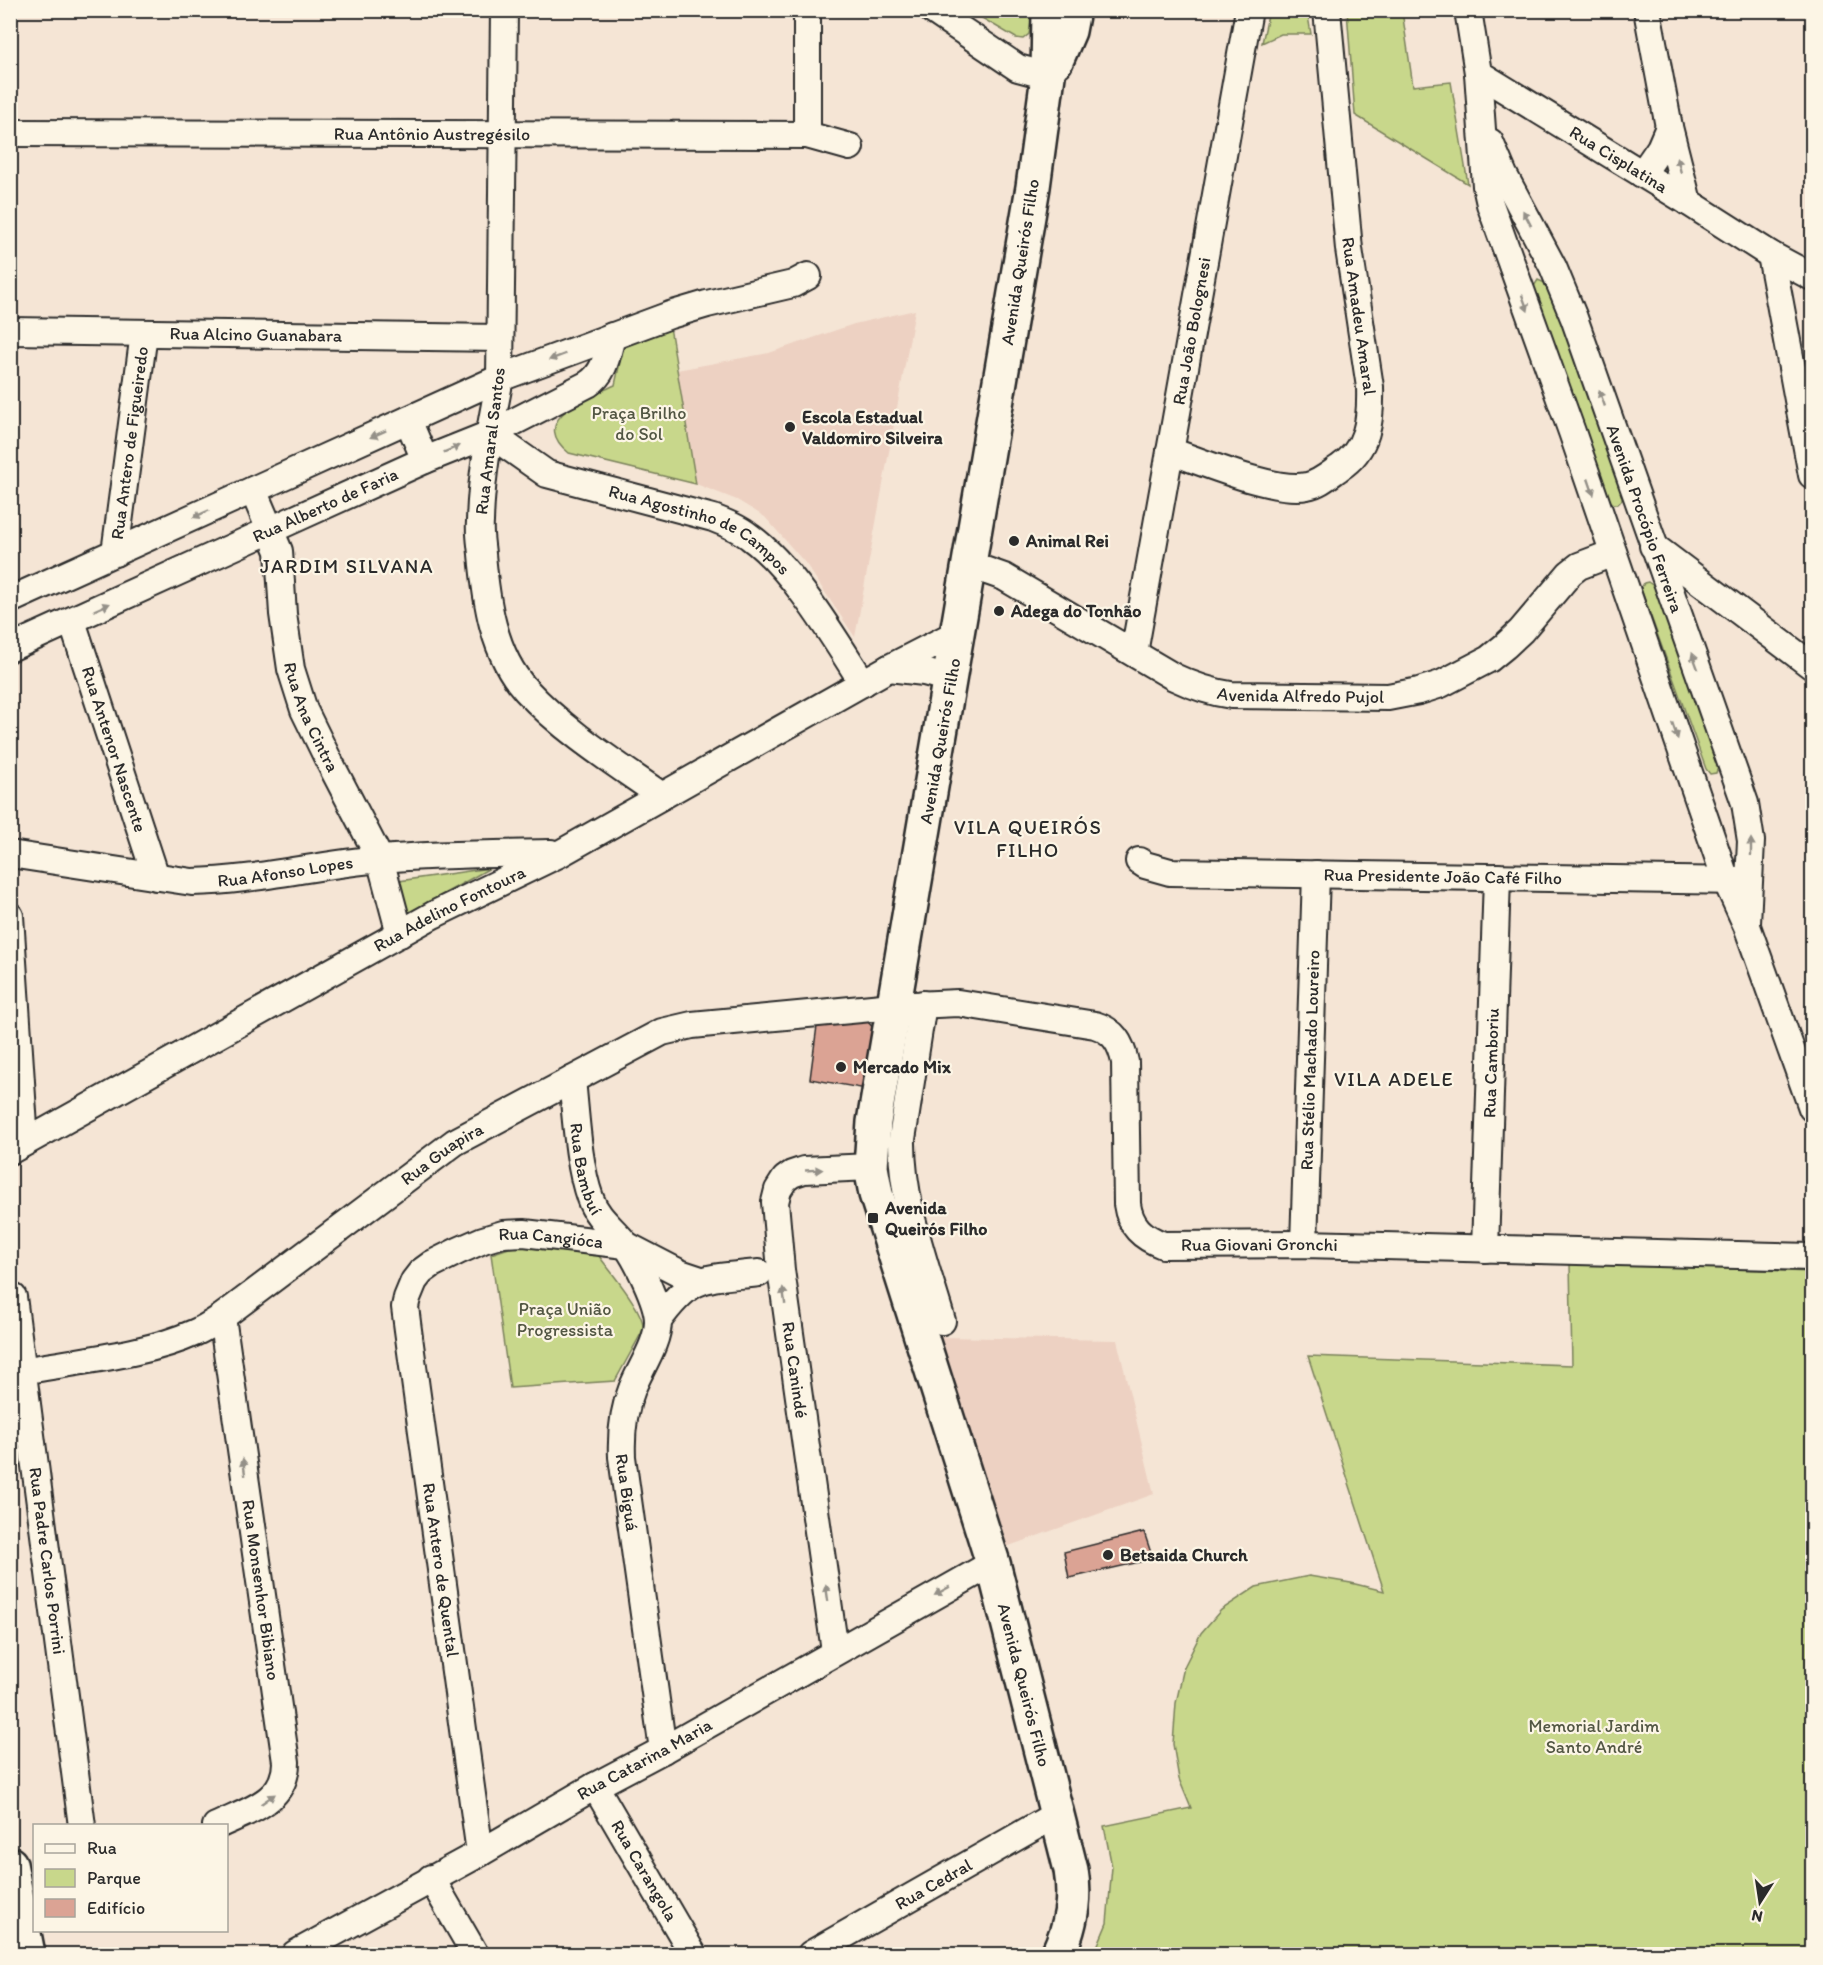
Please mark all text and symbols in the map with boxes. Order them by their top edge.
street label: Rua Cisplatina [1565,121,1672,198]
street label: Rua Antônio Austregésilo [334,123,530,145]
one-way arrow [1673,155,1683,174]
street label: Avenida Queirós Filho [996,177,1044,347]
one-way arrow [1523,210,1532,227]
street label: Rua Amadeu Amaral [1337,236,1381,396]
street label: Rua João Bolognesi [1168,255,1216,407]
one-way arrow [1521,294,1531,312]
street label: Rua Alcino Guanabara [170,322,343,347]
street label: Rua Antero de Figueiredo [106,345,153,541]
one-way arrow [548,352,566,362]
street label: Rua Amaral Santos [470,366,510,516]
one-way arrow [1597,389,1606,407]
park label: Praça Brilho do Sol [592,402,686,445]
place label: Escola Estadual Valdomiro Silveira [802,406,943,449]
marker: Escola Estadual Valdomiro Silveira [783,420,797,434]
street label: Avenida Procópio Ferreira [1601,422,1688,616]
one-way arrow [369,429,387,439]
one-way arrow [443,444,461,453]
street label: Rua Alberto de Faria [249,463,401,548]
one-way arrow [1586,478,1596,496]
street label: Rua Agostinho de Campos [606,480,795,580]
one-way arrow [191,509,209,519]
place label: Animal Rei [1025,530,1109,552]
marker: Animal Rei [1007,534,1021,548]
district label: JARDIM SILVANA [260,554,434,578]
place label: Adega do Tonhão [1010,600,1141,622]
one-way arrow [94,603,111,612]
marker: Adega do Tonhão [992,604,1006,618]
one-way arrow [1689,652,1699,670]
street label: Avenida Queirós Filho [915,656,965,826]
street label: Rua Ana Cintra [279,661,344,776]
street label: Rua Antenor Nascente [77,664,152,835]
street label: Avenida Alfredo Pujol [1215,682,1384,708]
one-way arrow [1670,722,1680,740]
district label: VILA QUEIRÓS FILHO [954,815,1102,862]
one-way arrow [1746,837,1756,856]
street label: Rua Afonso Lopes [217,851,354,892]
street label: Rua Adelino Fontoura [370,861,530,957]
street label: Rua Presidente João Café Filho [1323,863,1562,889]
street label: Rua Stélio Machado Loureiro [1295,950,1325,1171]
street label: Rua Camboriu [1478,1008,1504,1119]
place label: Mercado Mix [853,1056,952,1078]
marker: Mercado Mix [834,1060,848,1074]
district label: VILA ADELE [1334,1067,1454,1091]
street label: Rua Guapira [396,1118,488,1190]
street label: Rua Bambuí [565,1122,607,1220]
one-way arrow [805,1165,824,1174]
place label: Avenida Queirós Filho [884,1197,987,1240]
marker: Avenida Queirós Filho [866,1211,880,1225]
street label: Rua Cangióca [498,1222,604,1253]
street label: Rua Giovani Gronchi [1181,1233,1338,1256]
one-way arrow [780,1287,789,1306]
park label: Praça União Progressista [517,1298,614,1341]
street label: Rua Canindé [777,1320,813,1420]
street label: Rua Biguá [611,1452,643,1533]
one-way arrow [239,1457,248,1476]
street label: Rua Padre Carlos Porrini [24,1466,71,1656]
street label: Rua Antero de Quental [418,1481,464,1659]
street label: Rua Monsenhor Bibiano [237,1498,285,1682]
place label: Betsaida Church [1120,1544,1248,1566]
marker: Betsaida Church [1101,1548,1115,1562]
one-way arrow [822,1584,831,1603]
one-way arrow [933,1586,950,1596]
street label: Avenida Queirós Filho [993,1601,1055,1769]
street label: Rua Catarina Maria [573,1713,716,1805]
park label: Memorial Jardim Santo André [1528,1715,1660,1758]
one-way arrow [259,1793,275,1805]
street label: Rua Carangola [606,1816,683,1926]
legend [33,1824,228,1932]
text: Rua [87,1837,117,1859]
street label: Rua Cedral [891,1854,976,1915]
text: Parque [87,1867,141,1889]
north arrow [1730,1872,1790,1932]
text: Edifício [87,1897,145,1919]
text: N [1750,1906,1764,1927]

